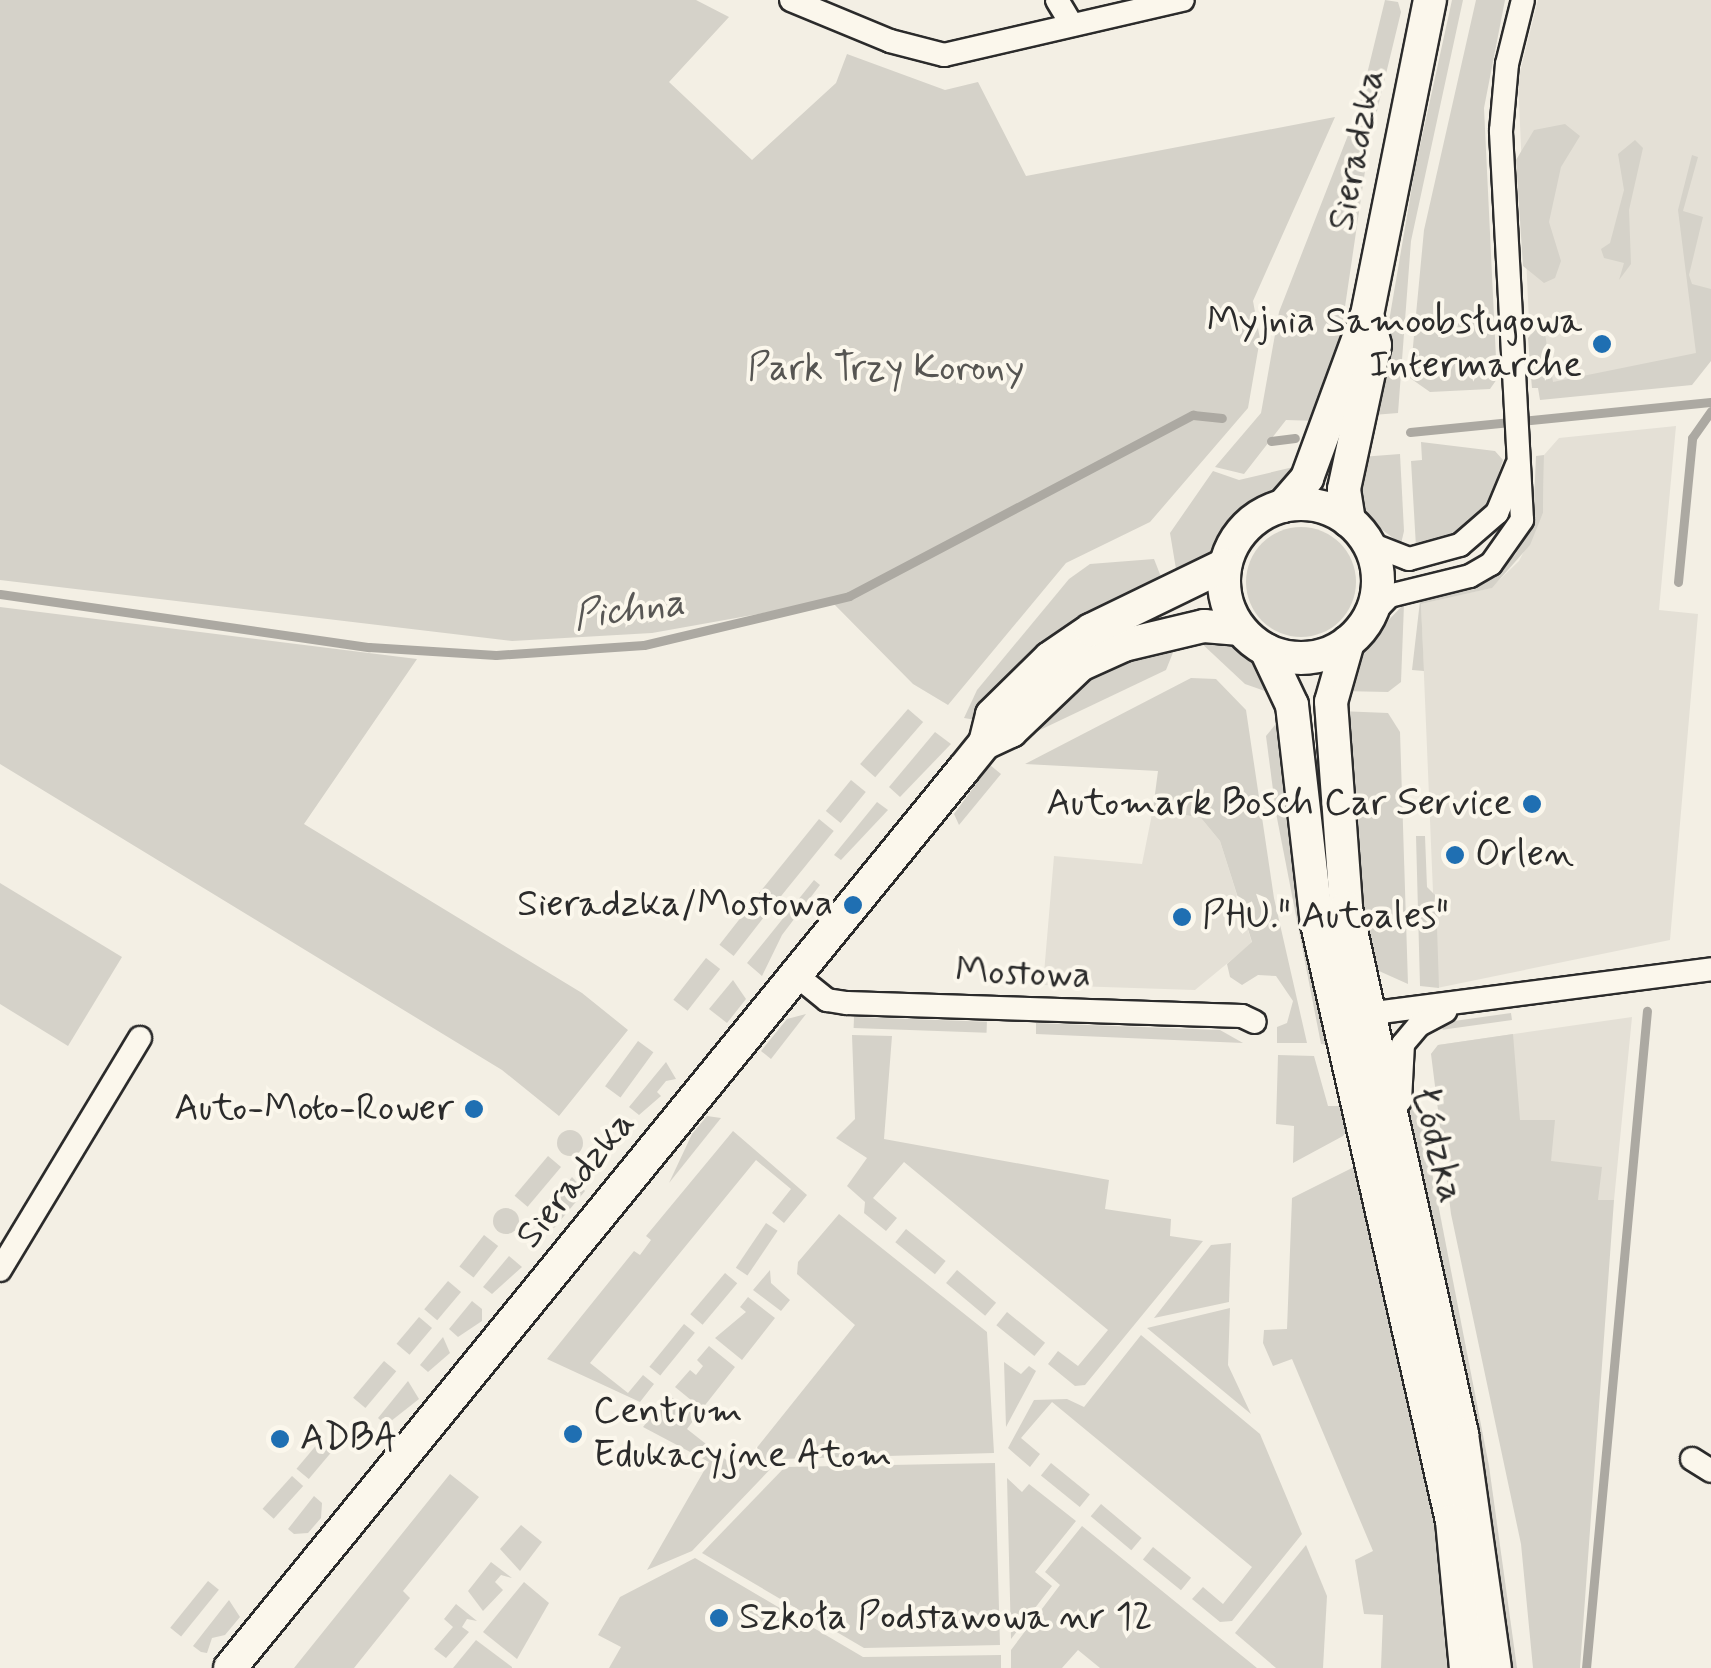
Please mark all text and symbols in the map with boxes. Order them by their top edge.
street label: Sieradzka [1319,65,1395,235]
place label: Myjnia Samoobsługowa Intermarche [1212,299,1582,388]
marker: Myjnia Samoobsługowa Intermarche [1591,333,1613,355]
park label: Park Trzy Korony [747,346,1025,392]
water label: Pichna [570,578,688,642]
place label: Automark Bosch Car Service [1045,781,1512,827]
marker: Automark Bosch Car Service [1521,793,1543,815]
place label: Orlen [1475,832,1574,878]
marker: Orlen [1444,844,1466,866]
place label: Sieradzka/Mostowa [517,882,833,928]
marker: Sieradzka/Mostowa [842,894,864,916]
place label: PHU." Autoales" [1202,894,1449,940]
marker: PHU." Autoales" [1171,906,1193,928]
street label: Mostowa [954,949,1092,999]
street label: Łódzka [1401,1082,1473,1208]
place label: Auto-Moto-Rower [174,1086,454,1132]
marker: Auto-Moto-Rower [463,1098,485,1120]
street label: Sieradzka [507,1102,645,1258]
place label: Centrum Edukacyjne Atom [593,1389,894,1478]
place label: ADBA [300,1416,397,1462]
marker: Centrum Edukacyjne Atom [562,1423,584,1445]
marker: ADBA [269,1428,291,1450]
place label: Szkoła Podstawowa nr 12 [739,1595,1138,1641]
marker: Szkoła Podstawowa nr 12 [708,1607,730,1629]

